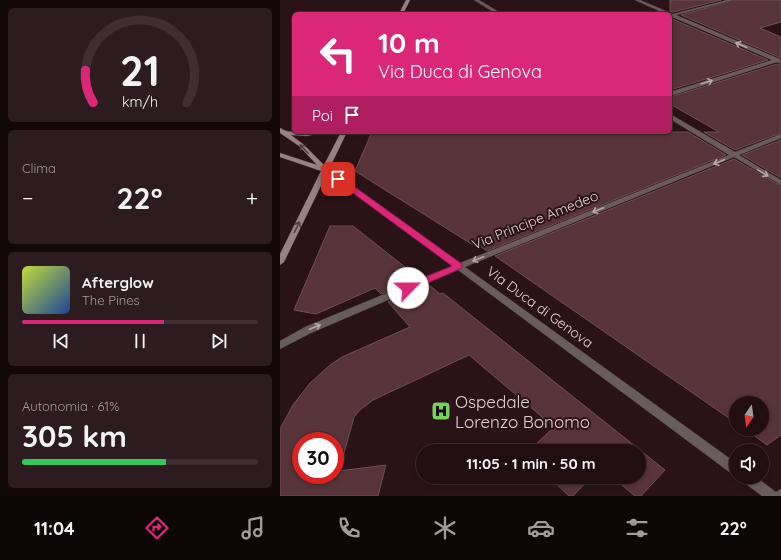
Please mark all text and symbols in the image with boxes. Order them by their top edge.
text: 10 m [378,25,440,60]
icon: left [312,28,364,80]
one-way arrow [735,41,747,48]
text: 21 [120,44,160,96]
text: Via Duca di Genova [378,60,542,83]
one-way arrow [701,78,714,85]
text: km/h [122,93,158,111]
icon: arrive [341,104,363,126]
text: Poi [312,106,333,125]
one-way arrow [299,144,309,154]
one-way arrow [713,158,725,166]
text: Clima [22,160,56,176]
pin [321,162,355,196]
icon: arrive [327,168,349,190]
one-way arrow [757,169,769,177]
text: 22° [117,179,162,217]
text: − [22,184,33,212]
text: + [246,184,258,212]
street label: Via Principe Amedeo [469,186,601,254]
one-way arrow [593,207,605,215]
one-way arrow [294,221,302,233]
one-way arrow [472,255,484,263]
street label: Via Duca di Genova [483,262,597,352]
position arrow [387,267,429,309]
text: Afterglow [82,273,154,292]
text: The Pines [82,292,140,308]
one-way arrow [308,323,320,330]
icon: previous [50,330,72,352]
icon: pause [129,330,151,352]
icon: next [208,330,230,352]
place label: Ospedale Lorenzo Bonomo [455,391,590,432]
north arrow [729,396,769,436]
map controls [729,396,769,484]
text: Autonomia · 61% [22,398,119,414]
hospital icon: Ospedale Lorenzo Bonomo [430,400,452,422]
text: 305 km [22,417,127,455]
speed limit sign: 30 [292,432,344,484]
button: sound [729,444,769,484]
text: 11:05 · 1 min · 50 m [466,454,596,473]
icon: directions [143,514,171,542]
icon: music [239,514,267,542]
icon: phone [335,514,363,542]
icon: climate [431,514,459,542]
icon: car [527,514,555,542]
icon: filters [623,514,651,542]
text: 11:04 [34,517,75,540]
text: 22° [719,517,747,540]

